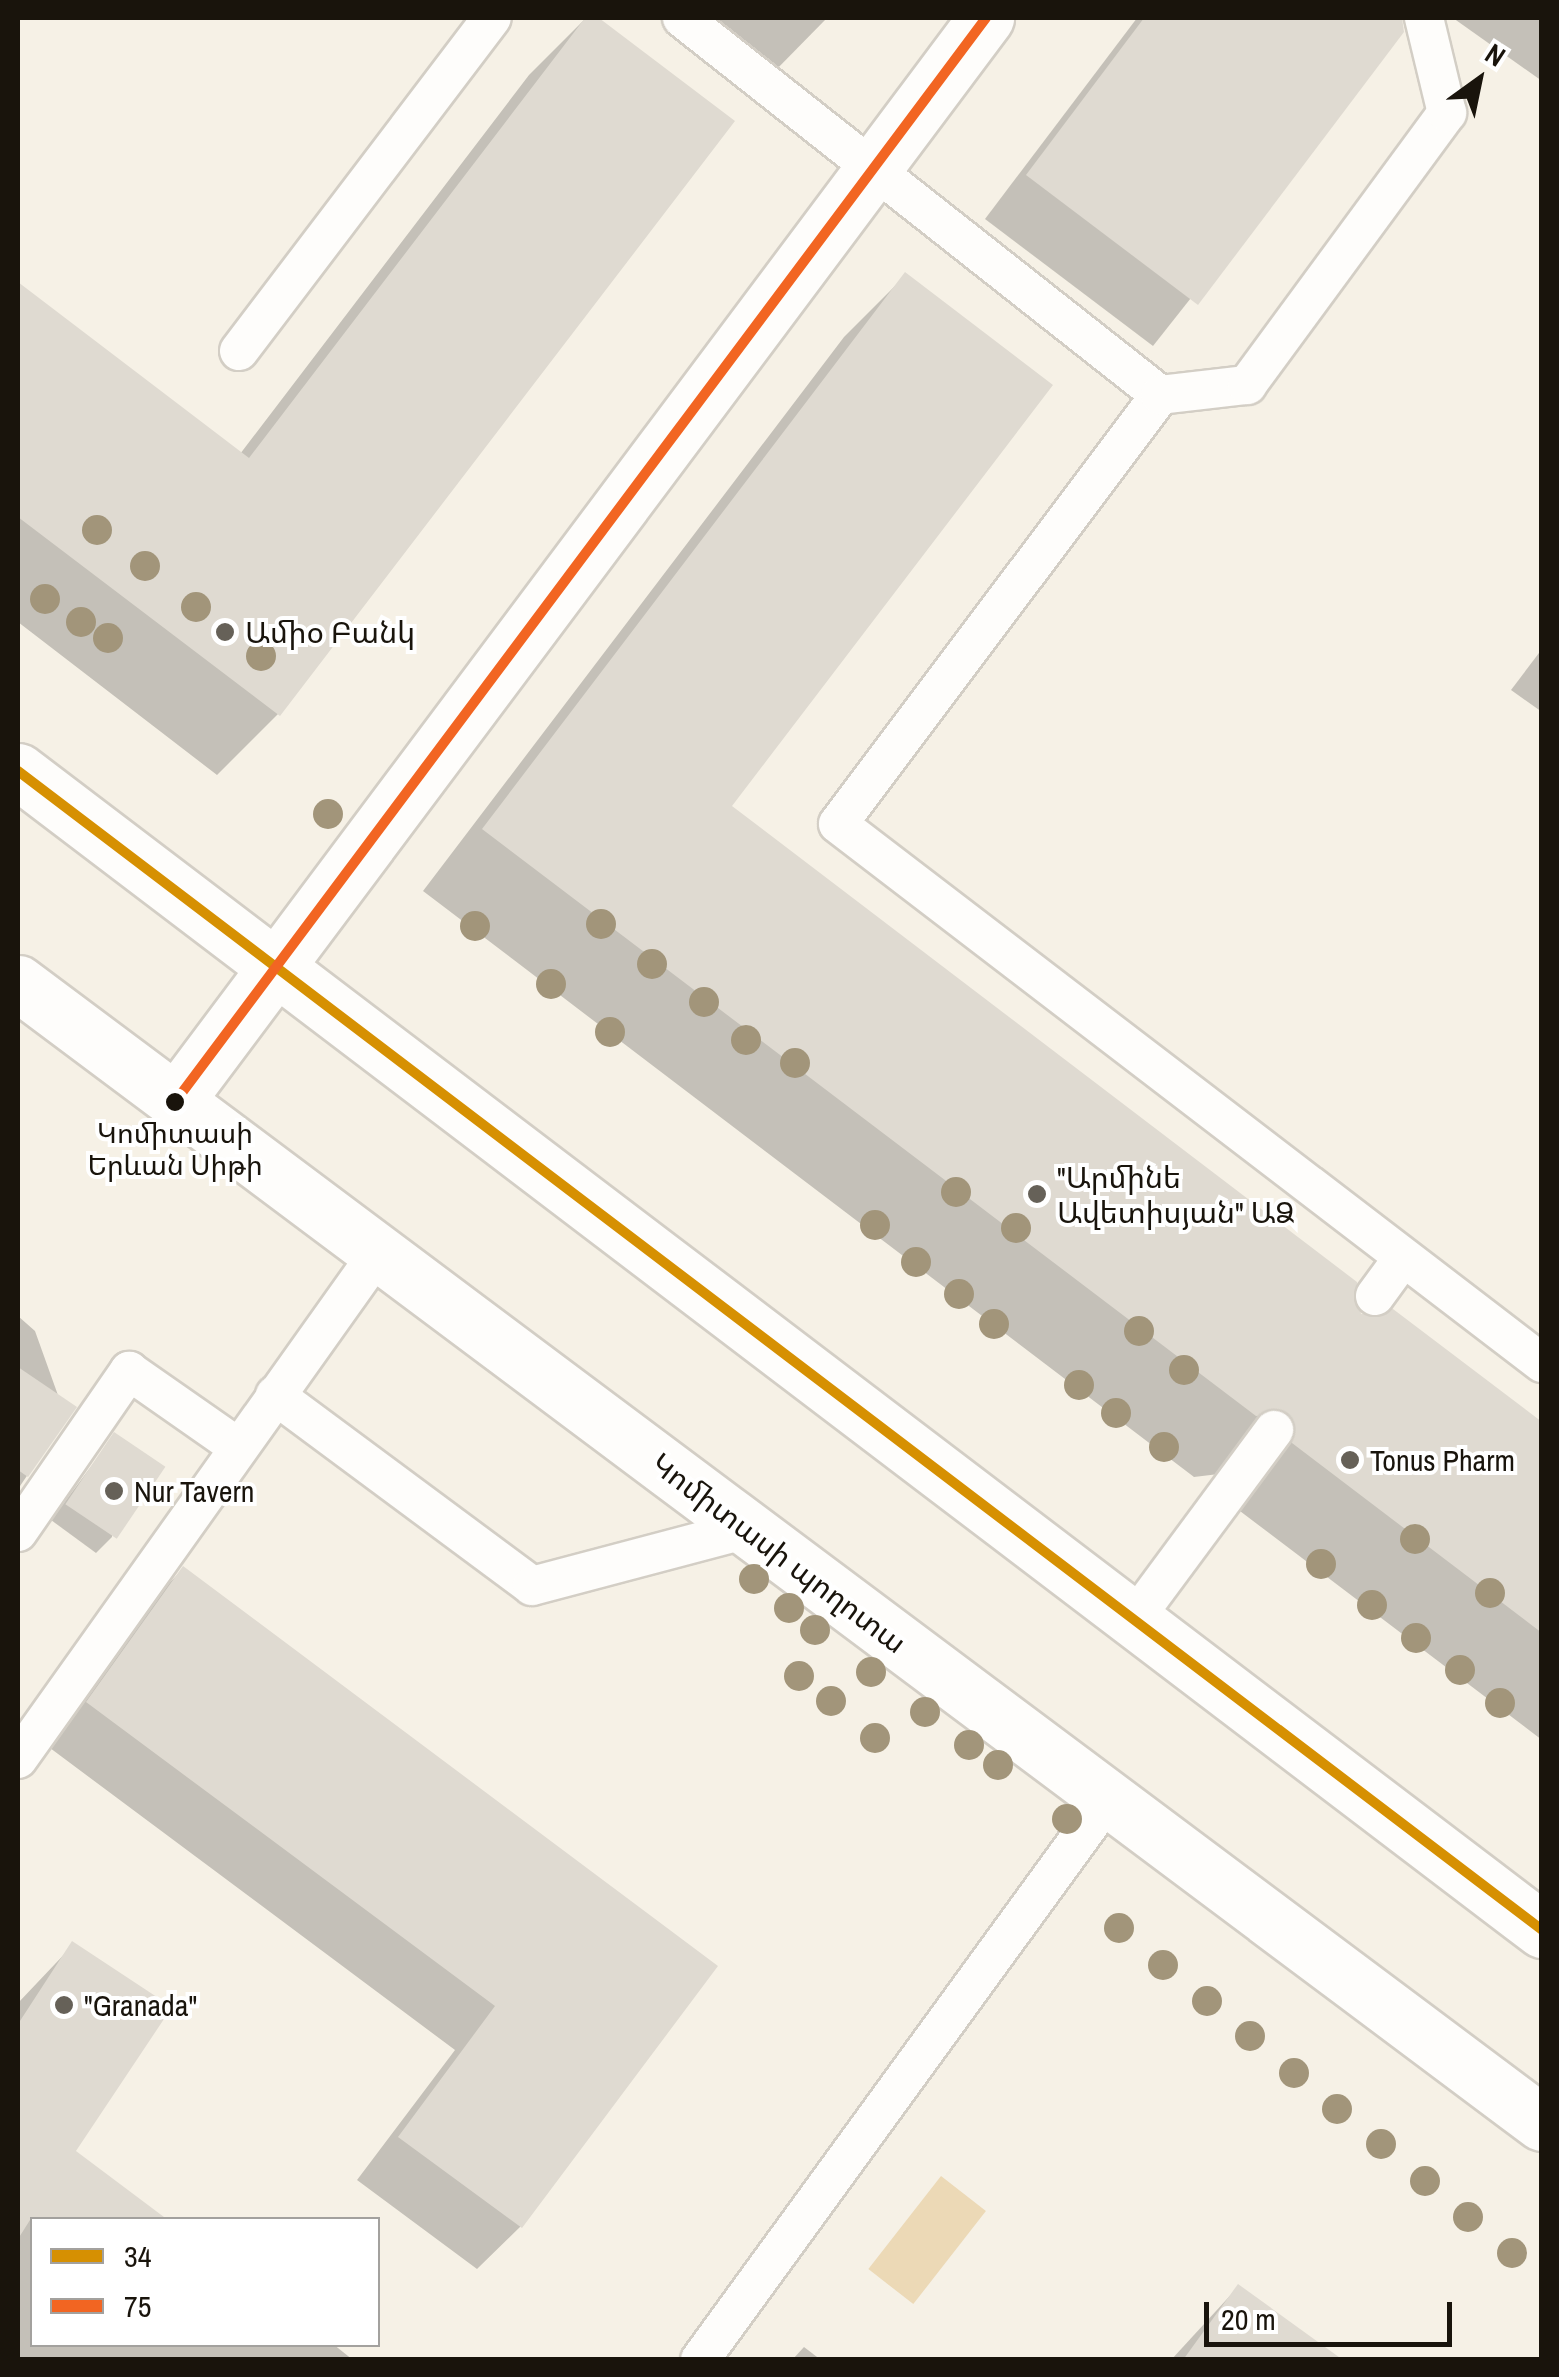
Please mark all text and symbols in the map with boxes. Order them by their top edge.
north arrow [1429,30,1529,130]
text: N [1478,34,1513,75]
place label: Ամիօ Բանկ [245,614,415,650]
marker: Ամիօ Բանկ [214,621,236,643]
marker: Կոմիտասի Երևան Սիթի [165,1092,185,1112]
place label: Կոմիտասի Երևան Սիթի [87,1116,263,1182]
place label: "Արմինե Ավետիսյան" ԱՁ [1057,1159,1295,1230]
marker: "Արմինե Ավետիսյան" ԱՁ [1026,1183,1048,1205]
place label: Tonus Pharm [1370,1442,1515,1478]
street label: Կոմիտասի պողոտա [644,1445,914,1661]
marker: Tonus Pharm [1339,1449,1361,1471]
place label: Nur Tavern [134,1473,255,1509]
marker: Nur Tavern [103,1480,125,1502]
place label: "Granada" [84,1987,197,2023]
marker: "Granada" [53,1994,75,2016]
legend [30,2217,380,2347]
text: 34 [124,2236,151,2276]
scale bar [1209,2282,1456,2344]
text: 75 [124,2286,151,2326]
text: 20 m [1221,2299,1276,2339]

